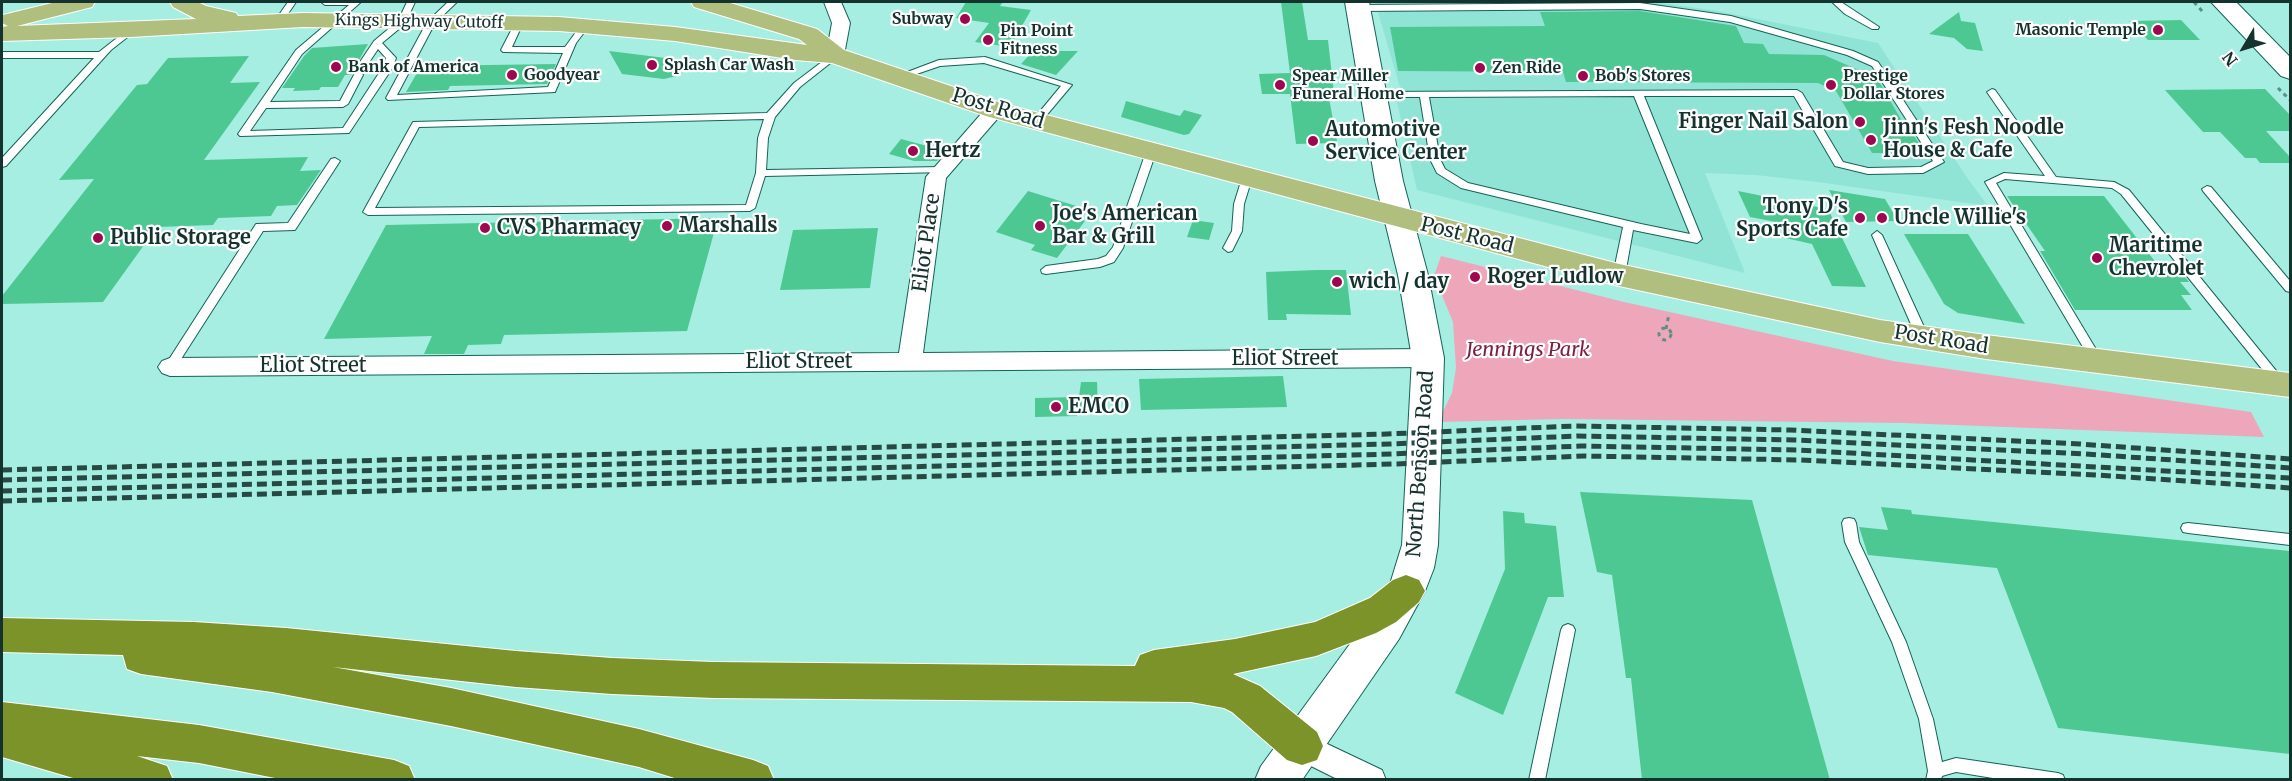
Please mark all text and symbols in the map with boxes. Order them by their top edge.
place label: Subway [892,9,953,29]
street label: Kings Highway Cutoff [335,11,503,33]
marker: Subway [958,12,972,26]
north arrow [2214,18,2274,78]
place label: Masonic Temple [2016,20,2146,40]
place label: Pin Point Fitness [1000,21,1073,59]
marker: Masonic Temple [2151,23,2165,37]
marker: Pin Point Fitness [981,33,995,47]
text: N [2218,48,2242,70]
place label: Splash Car Wash [664,55,794,75]
place label: Bank of America [348,57,479,77]
marker: Splash Car Wash [645,58,659,72]
place label: Zen Ride [1492,58,1561,78]
marker: Bank of America [329,60,343,74]
marker: Zen Ride [1473,61,1487,75]
place label: Goodyear [524,65,600,85]
place label: Spear Miller Funeral Home [1292,66,1404,104]
place label: Bob's Stores [1595,66,1690,86]
place label: Prestige Dollar Stores [1843,66,1945,104]
marker: Goodyear [505,68,519,82]
marker: Bob's Stores [1576,69,1590,83]
marker: Spear Miller Funeral Home [1273,78,1287,92]
marker: Prestige Dollar Stores [1824,78,1838,92]
street label: Post Road [949,84,1047,134]
place label: Finger Nail Salon [1678,110,1848,134]
marker: Finger Nail Salon [1853,115,1867,129]
place label: Jinn's Fesh Noodle House & Cafe [1883,116,2064,163]
place label: Automotive Service Center [1325,118,1467,165]
marker: Jinn's Fesh Noodle House & Cafe [1864,133,1878,147]
marker: Automotive Service Center [1306,134,1320,148]
place label: Hertz [925,139,980,163]
marker: Hertz [906,144,920,158]
street label: Eliot Place [908,192,946,294]
place label: Tony D's Sports Cafe [1736,195,1848,242]
place label: Joe's American Bar & Grill [1052,202,1198,249]
place label: Uncle Willie's [1894,206,2026,230]
marker: Tony D's Sports Cafe [1853,211,1867,225]
marker: Uncle Willie's [1875,211,1889,225]
street label: Post Road [1418,213,1516,259]
place label: Marshalls [679,214,778,238]
place label: CVS Pharmacy [497,216,641,240]
marker: Marshalls [660,219,674,233]
marker: Joe's American Bar & Grill [1033,219,1047,233]
marker: CVS Pharmacy [478,221,492,235]
place label: Public Storage [110,226,251,250]
marker: Public Storage [91,231,105,245]
place label: Maritime Chevrolet [2109,234,2204,281]
marker: Maritime Chevrolet [2090,251,2104,265]
place label: Roger Ludlow [1487,265,1624,289]
place label: wich / day [1349,270,1449,294]
marker: Roger Ludlow [1468,270,1482,284]
marker: wich / day [1330,275,1344,289]
street label: Post Road [1892,321,1990,359]
park label: Jennings Park [1466,338,1590,362]
street label: Eliot Street [1232,347,1338,371]
street label: Eliot Street [746,350,852,374]
street label: Eliot Street [260,354,366,378]
street label: North Benson Road [1402,370,1440,558]
place label: EMCO [1068,395,1129,419]
marker: EMCO [1049,400,1063,414]

